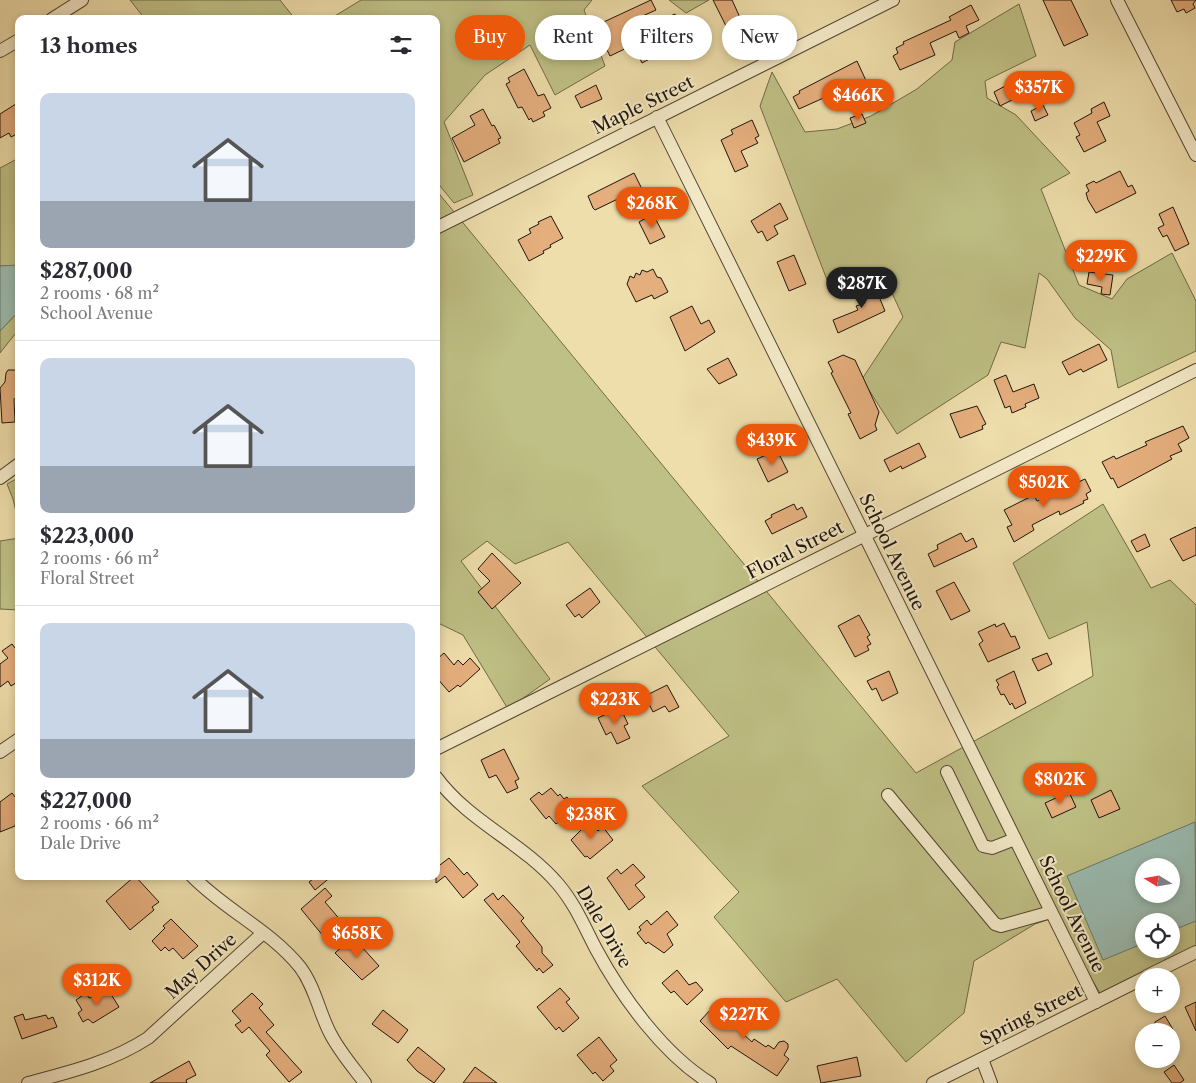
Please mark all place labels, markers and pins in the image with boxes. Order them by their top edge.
pin: $357K [1004,70,1074,113]
pin: $466K [823,78,893,121]
pin: $268K [617,186,687,229]
pin: $229K [1066,240,1136,282]
pin: $287K [827,266,897,309]
pin: $439K [737,424,807,466]
pin: $502K [1009,466,1079,508]
pin: $223K [580,682,650,725]
pin: $802K [1025,762,1095,805]
pin: $238K [556,798,626,840]
pin: $658K [322,916,392,959]
pin: $312K [62,964,132,1006]
pin: $227K [709,998,779,1040]

